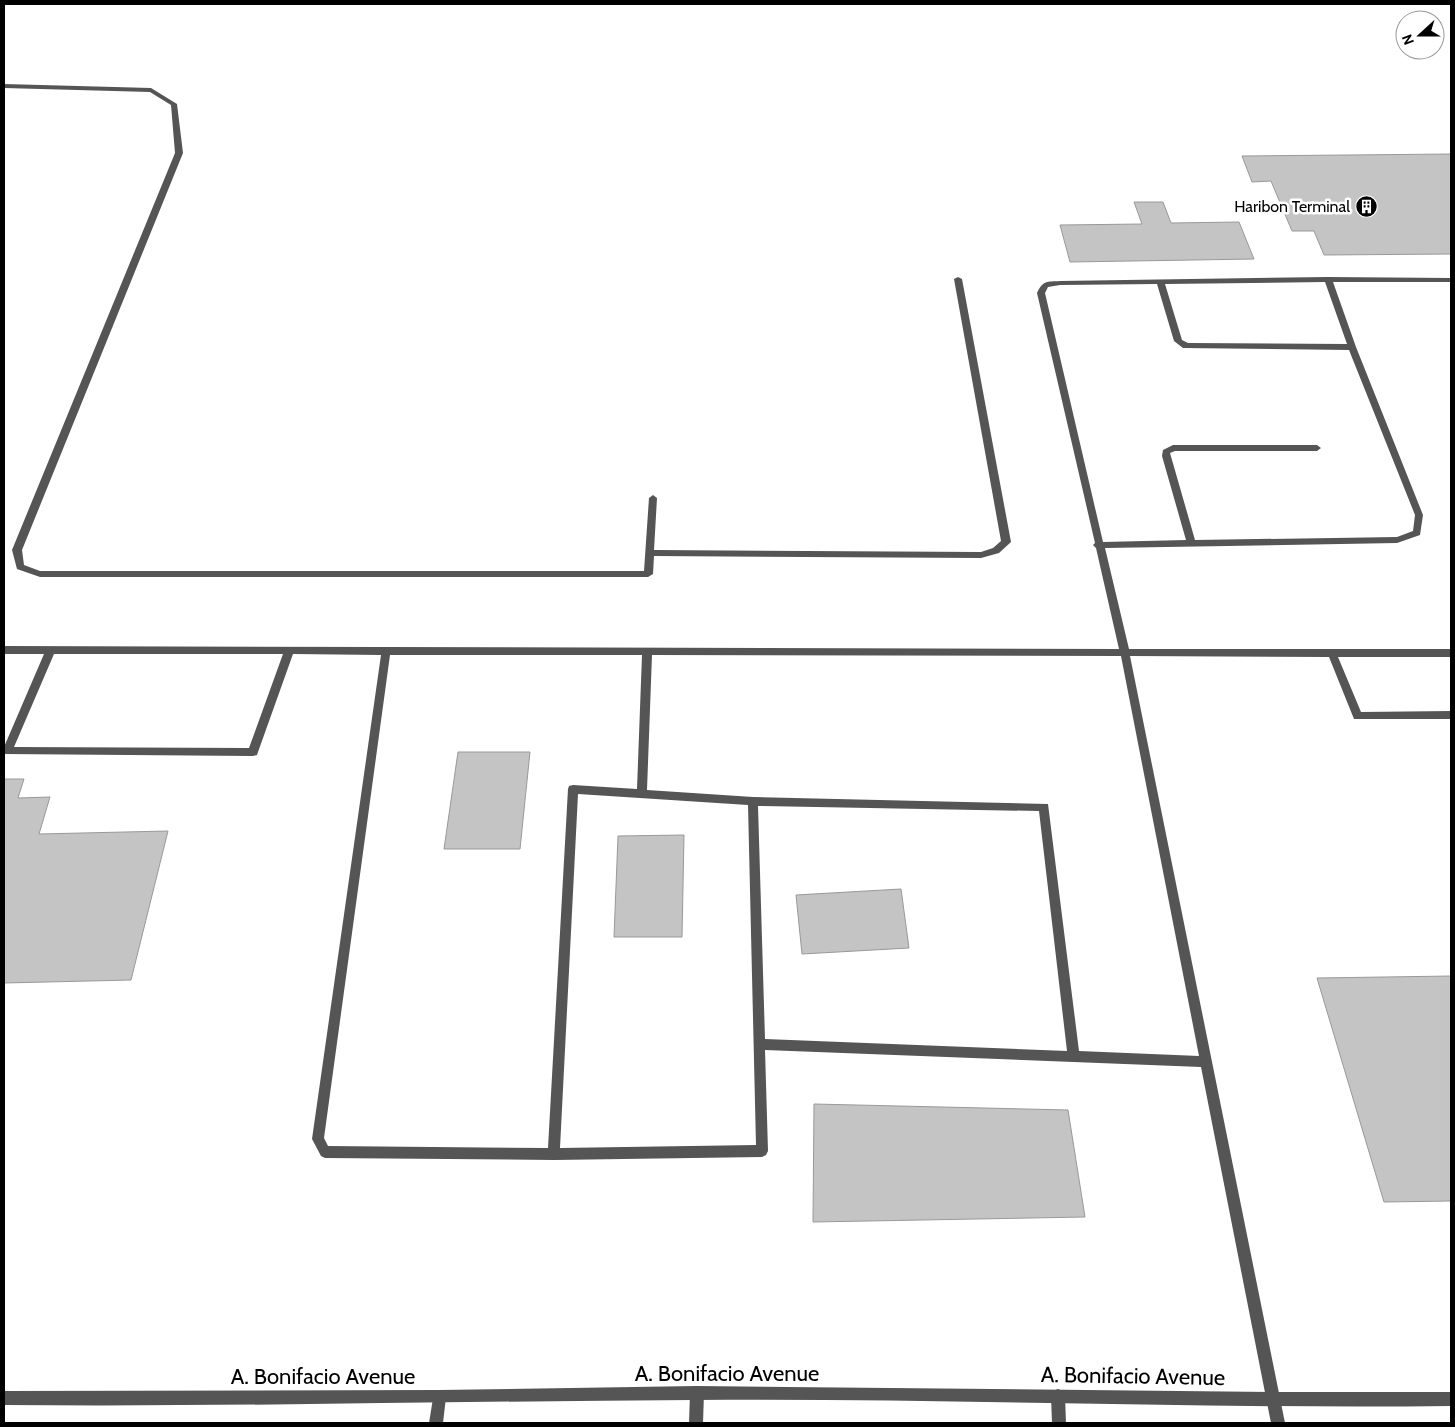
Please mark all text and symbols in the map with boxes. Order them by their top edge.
north arrow [1395,10,1445,60]
text: N [1398,32,1418,48]
building icon: Haribon Terminal [1354,194,1378,218]
place label: Haribon Terminal [1234,197,1350,216]
street label: A. Bonifacio Avenue [635,1360,819,1387]
street label: A. Bonifacio Avenue [1041,1361,1225,1391]
street label: A. Bonifacio Avenue [231,1363,415,1390]

